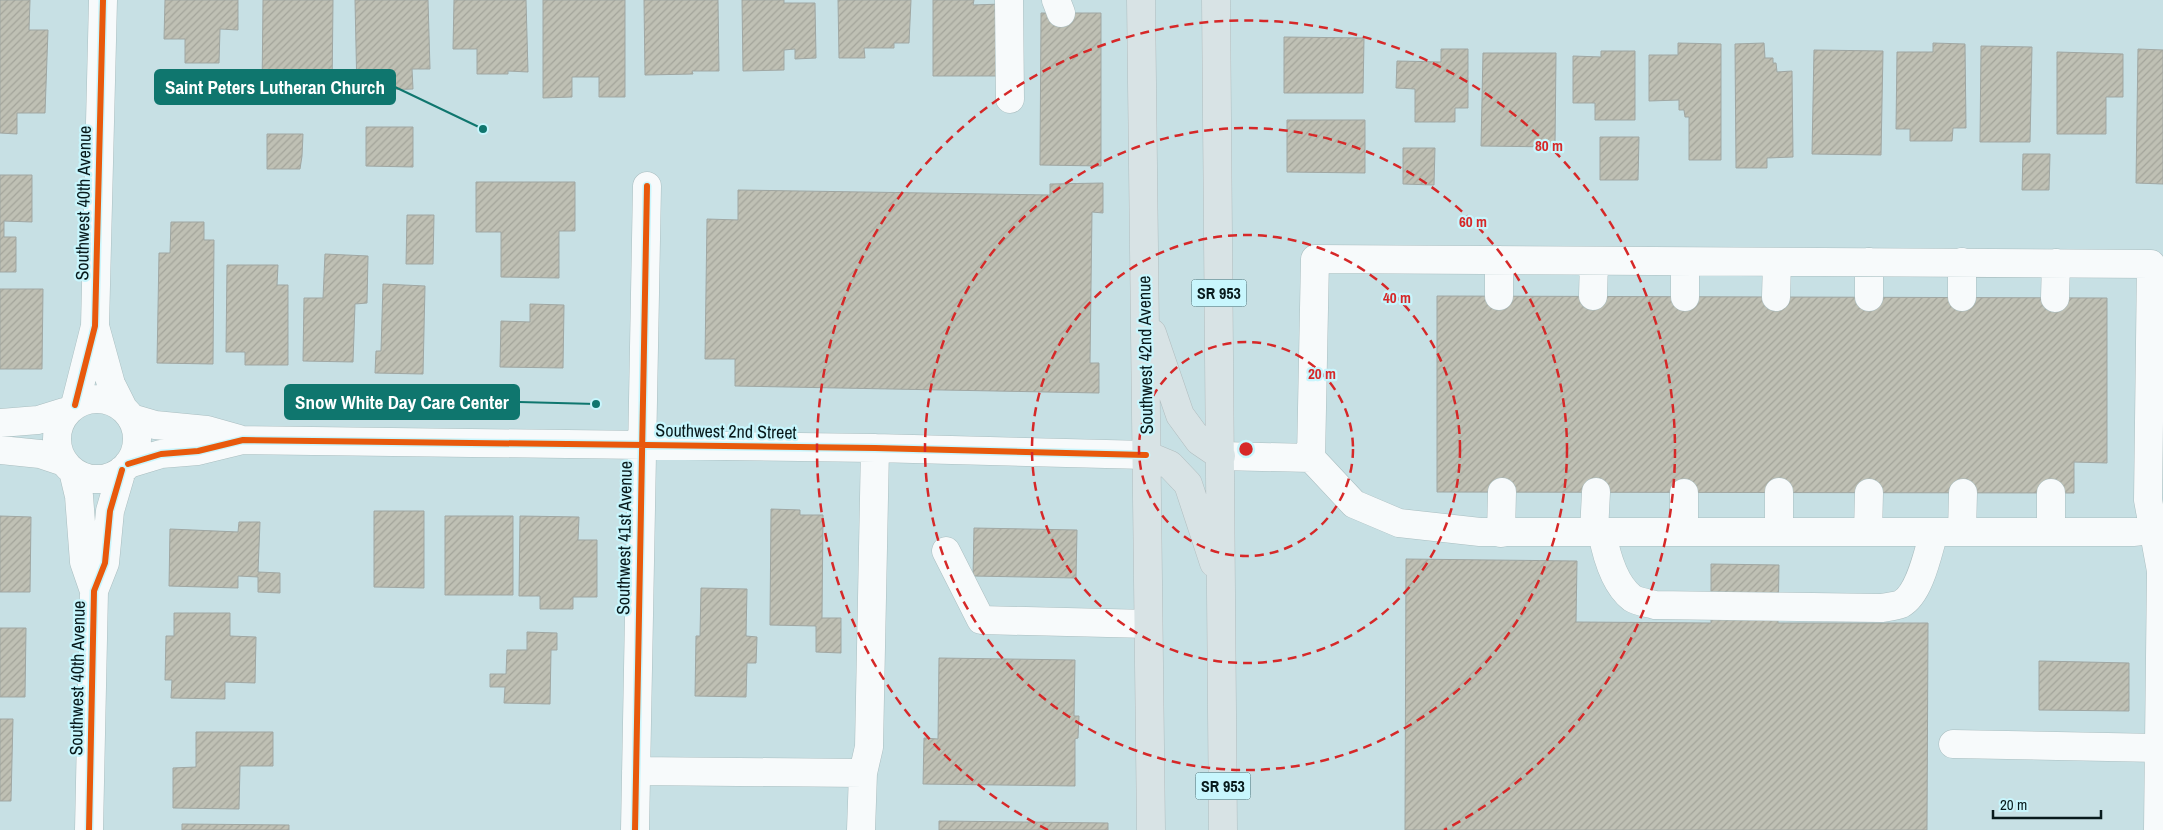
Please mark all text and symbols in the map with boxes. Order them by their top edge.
callout: Saint Peters Lutheran Church [155,70,395,104]
text: Saint Peters Lutheran Church [165,74,385,100]
street label: Southwest 40th Avenue [69,125,97,281]
text: 80 m [1535,135,1563,156]
text: 60 m [1459,211,1487,232]
street label: Southwest 42nd Avenue [1131,275,1159,435]
road number: SR 953 [1192,280,1246,306]
text: 40 m [1383,287,1411,308]
text: 20 m [1308,363,1336,384]
callout: Snow White Day Care Center [285,385,519,419]
text: Snow White Day Care Center [295,389,509,415]
street label: Southwest 2nd Street [655,417,797,445]
centre of rings [1237,440,1255,458]
street label: Southwest 41st Avenue [610,461,638,615]
street label: Southwest 40th Avenue [63,600,91,756]
road number: SR 953 [1196,772,1250,799]
scale bar [1993,788,2100,820]
text: 20 m [2000,794,2027,815]

